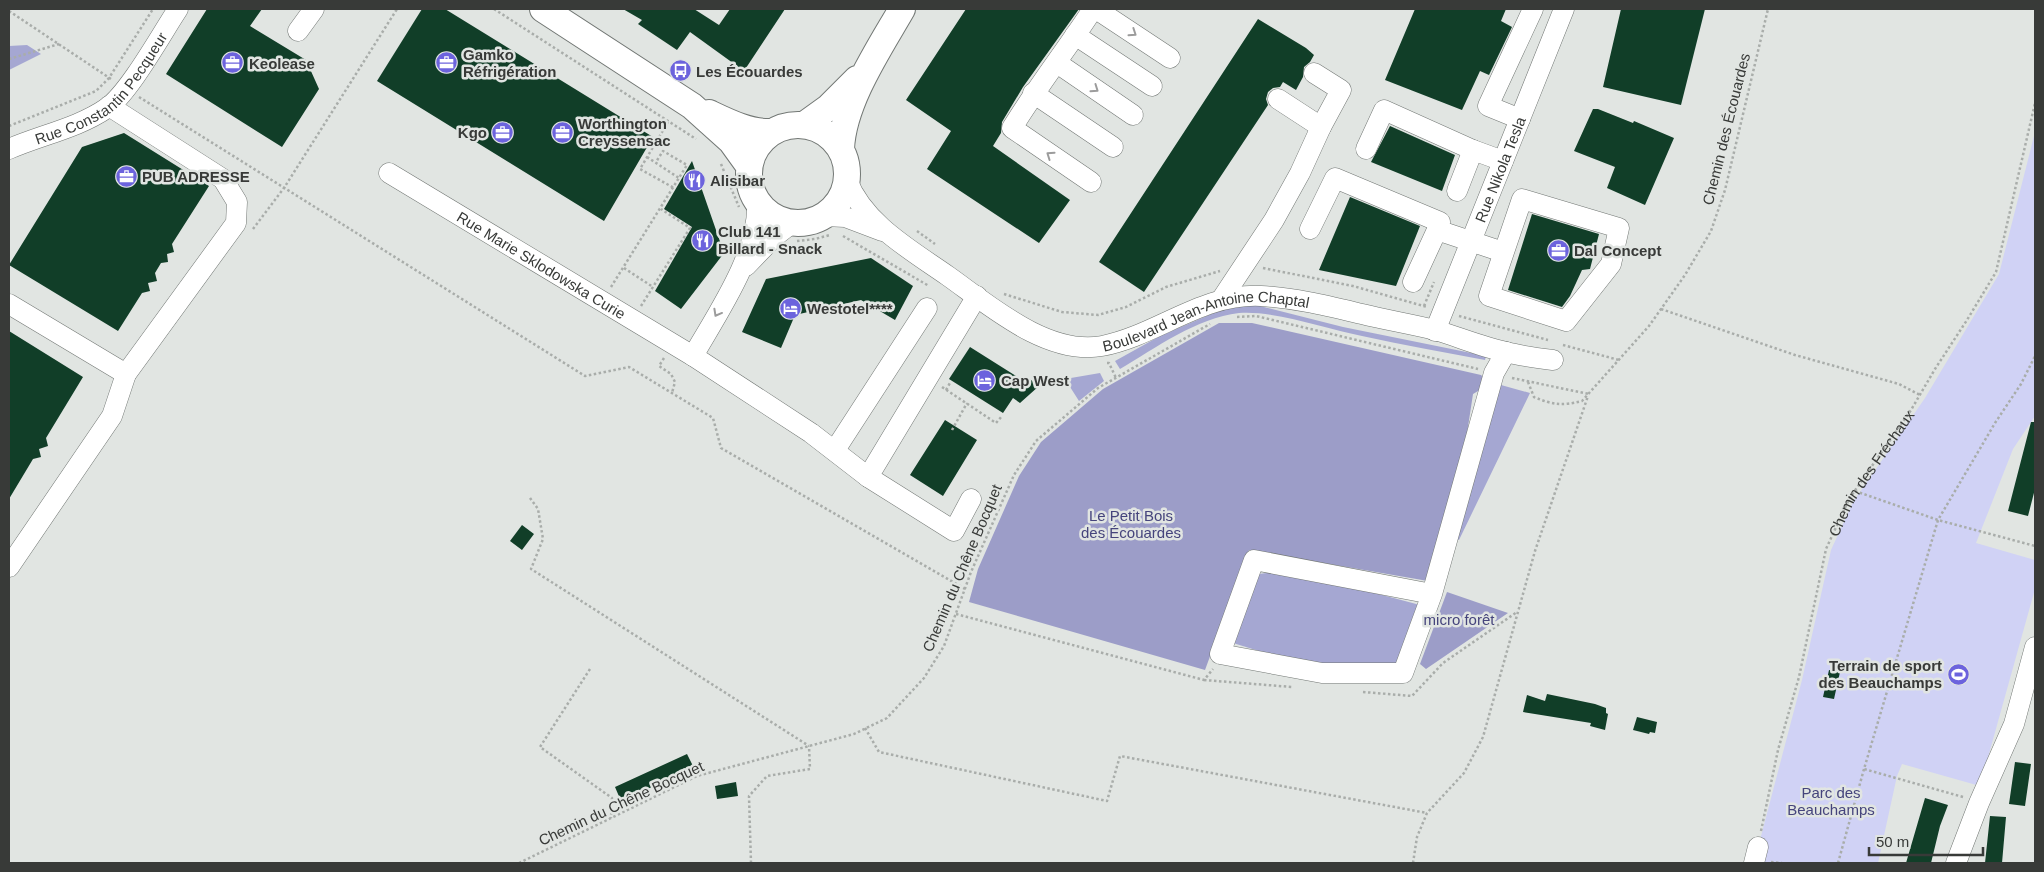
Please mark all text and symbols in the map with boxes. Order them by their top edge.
one-way arrow [1128,27,1137,37]
street label: Rue Constantin Pecqueur [32,29,170,147]
place label: Gamko Réfrigération [463,46,556,80]
office icon: Keolease [221,51,245,75]
office icon: Gamko Réfrigération [435,51,459,75]
street label: Chemin des Écouardes [1699,51,1753,207]
place label: Keolease [249,55,315,72]
bus stop icon: Les Écouardes [668,59,692,83]
place label: Les Écouardes [696,63,803,80]
one-way arrow [1089,83,1099,92]
street label: Rue Nikola Tesla [1471,114,1529,225]
place label: Worthington Creyssensac [578,115,671,149]
office icon: Kgo [491,120,515,144]
office icon: Worthington Creyssensac [550,120,574,144]
place label: Kgo [458,124,487,141]
one-way arrow [1047,152,1056,161]
office icon: PUB ADRESSE [114,164,138,188]
place label: PUB ADRESSE [142,168,250,185]
restaurant icon: Alisibar [682,168,706,192]
place label: Alisibar [710,172,765,189]
street label: Rue Marie Sklodowska Curie [454,208,629,322]
place label: Club 141 Billard - Snack [718,223,823,257]
restaurant icon: Club 141 Billard - Snack [690,228,714,252]
office icon: Dal Concept [1546,238,1570,262]
place label: Dal Concept [1574,242,1662,259]
street label: Boulevard Jean-Antoine Chaptal [1101,287,1311,354]
hotel icon: Westotel**** [779,296,803,320]
place label: Westotel**** [807,300,893,317]
one-way arrow [713,308,723,317]
hotel icon: Cap West [973,368,997,392]
place label: Cap West [1001,372,1069,389]
street label: Chemin des Fréchaux [1825,406,1917,539]
street label: Chemin du Chêne Bocquet [919,481,1005,654]
park label: Le Petit Bois des Écouardes [1081,507,1181,541]
park label: micro forêt [1424,611,1495,628]
place label: Terrain de sport des Beauchamps [1819,657,1942,691]
sports icon: Terrain de sport des Beauchamps [1946,662,1970,686]
street label: Chemin du Chêne Bocquet [536,757,707,849]
park label: Parc des Beauchamps [1787,784,1875,818]
scale bar [1869,824,1983,856]
text: 50 m [1876,833,1909,850]

